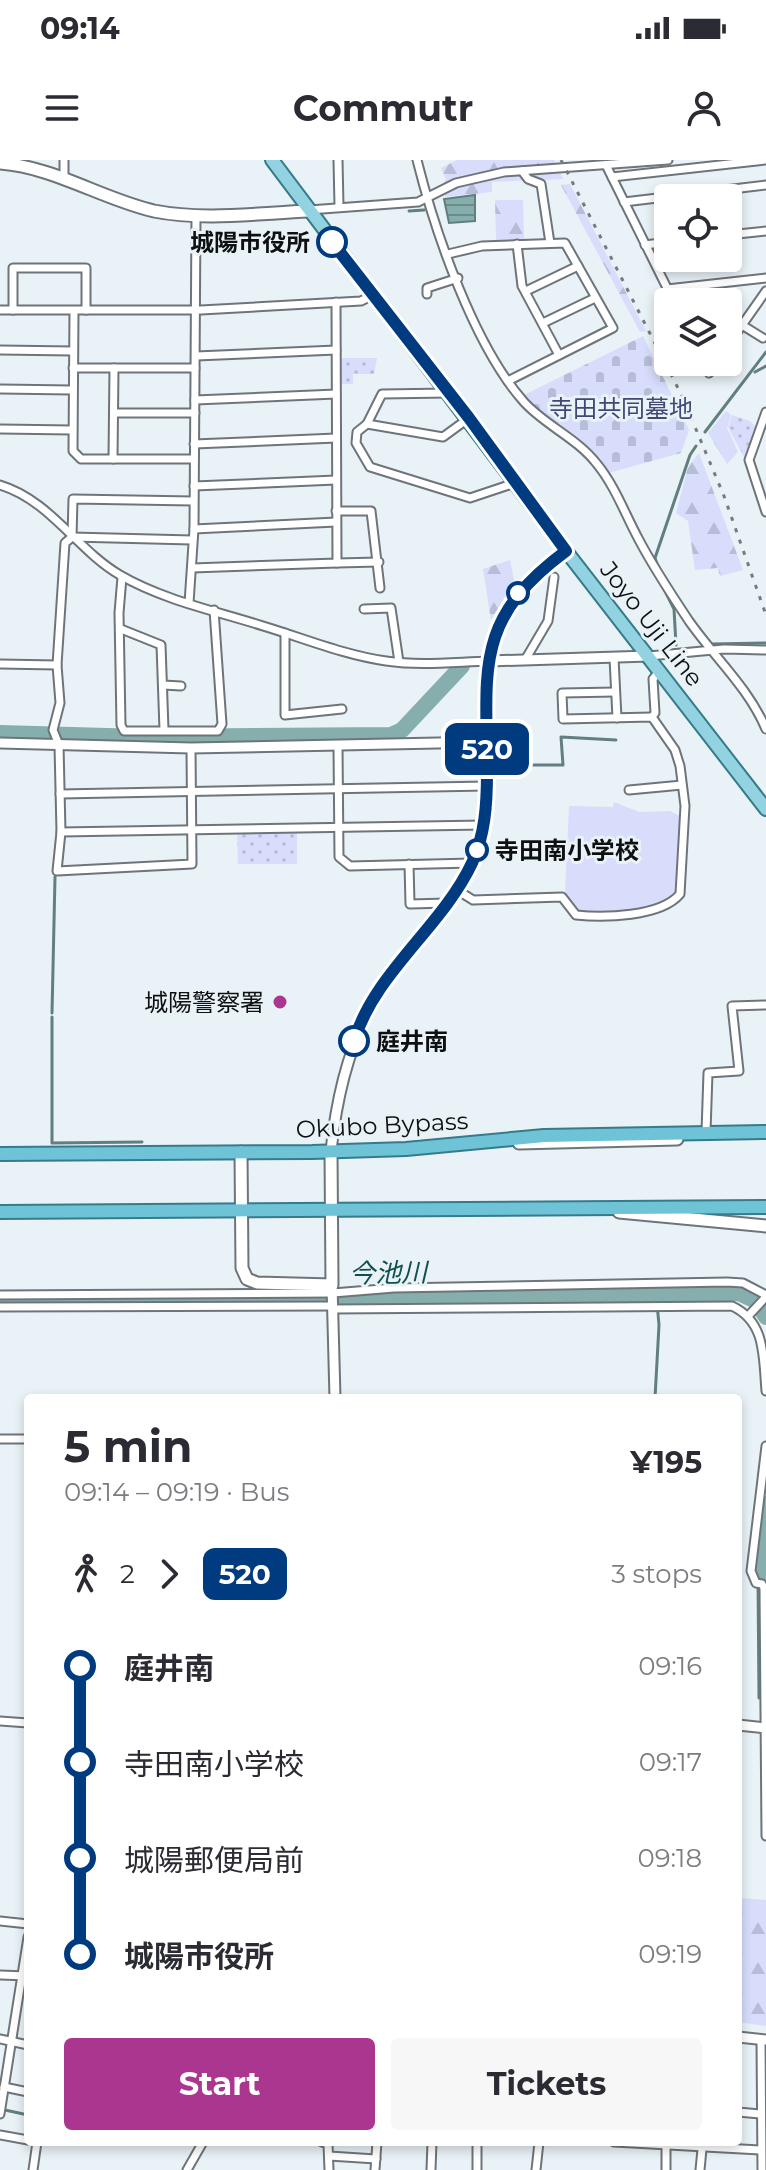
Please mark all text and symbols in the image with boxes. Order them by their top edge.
text: 09:14 [40,10,120,47]
icon: menu [40,86,84,130]
text: Commutr [293,86,473,130]
icon: person [682,86,726,130]
map controls [654,184,742,376]
button: locate [654,184,742,272]
marker: 城陽市役所 [317,227,347,257]
place label: 城陽市役所 [190,228,310,257]
button: layers [654,288,742,376]
park label: 寺田共同墓地 [549,394,693,423]
street label: Joyo Uji Line [594,555,710,692]
unlabelled marker [507,582,529,604]
line badge: 520 [441,723,533,775]
text: 520 [461,732,513,766]
place label: 寺田南小学校 [495,836,639,865]
marker: 寺田南小学校 [466,839,488,861]
place label: 城陽警察署 [144,988,264,1017]
marker: 城陽警察署 [271,993,289,1011]
marker: 庭井南 [339,1026,369,1056]
place label: 庭井南 [376,1027,448,1056]
street label: Okubo Bypass [295,1106,469,1144]
water label: 今池川 [349,1256,430,1290]
text: 5 min [64,1419,192,1473]
text: ¥195 [630,1444,702,1481]
text: 09:14 – 09:19 · Bus [64,1476,289,1508]
icon: walk [64,1552,108,1596]
icon: forward [147,1552,191,1596]
text: 520 [219,1557,271,1591]
text: 2 [120,1558,135,1590]
text: 3 stops [611,1558,702,1590]
text: 庭井南 [124,1650,214,1687]
text: 09:16 [638,1650,702,1682]
text: 寺田南小学校 [124,1746,304,1783]
text: 09:17 [639,1746,702,1778]
text: 城陽郵便局前 [124,1842,304,1879]
text: 09:18 [637,1842,702,1874]
text: 城陽市役所 [124,1938,274,1975]
text: 09:19 [638,1938,702,1970]
button: Start [64,2038,375,2130]
button: Tickets [391,2038,702,2130]

